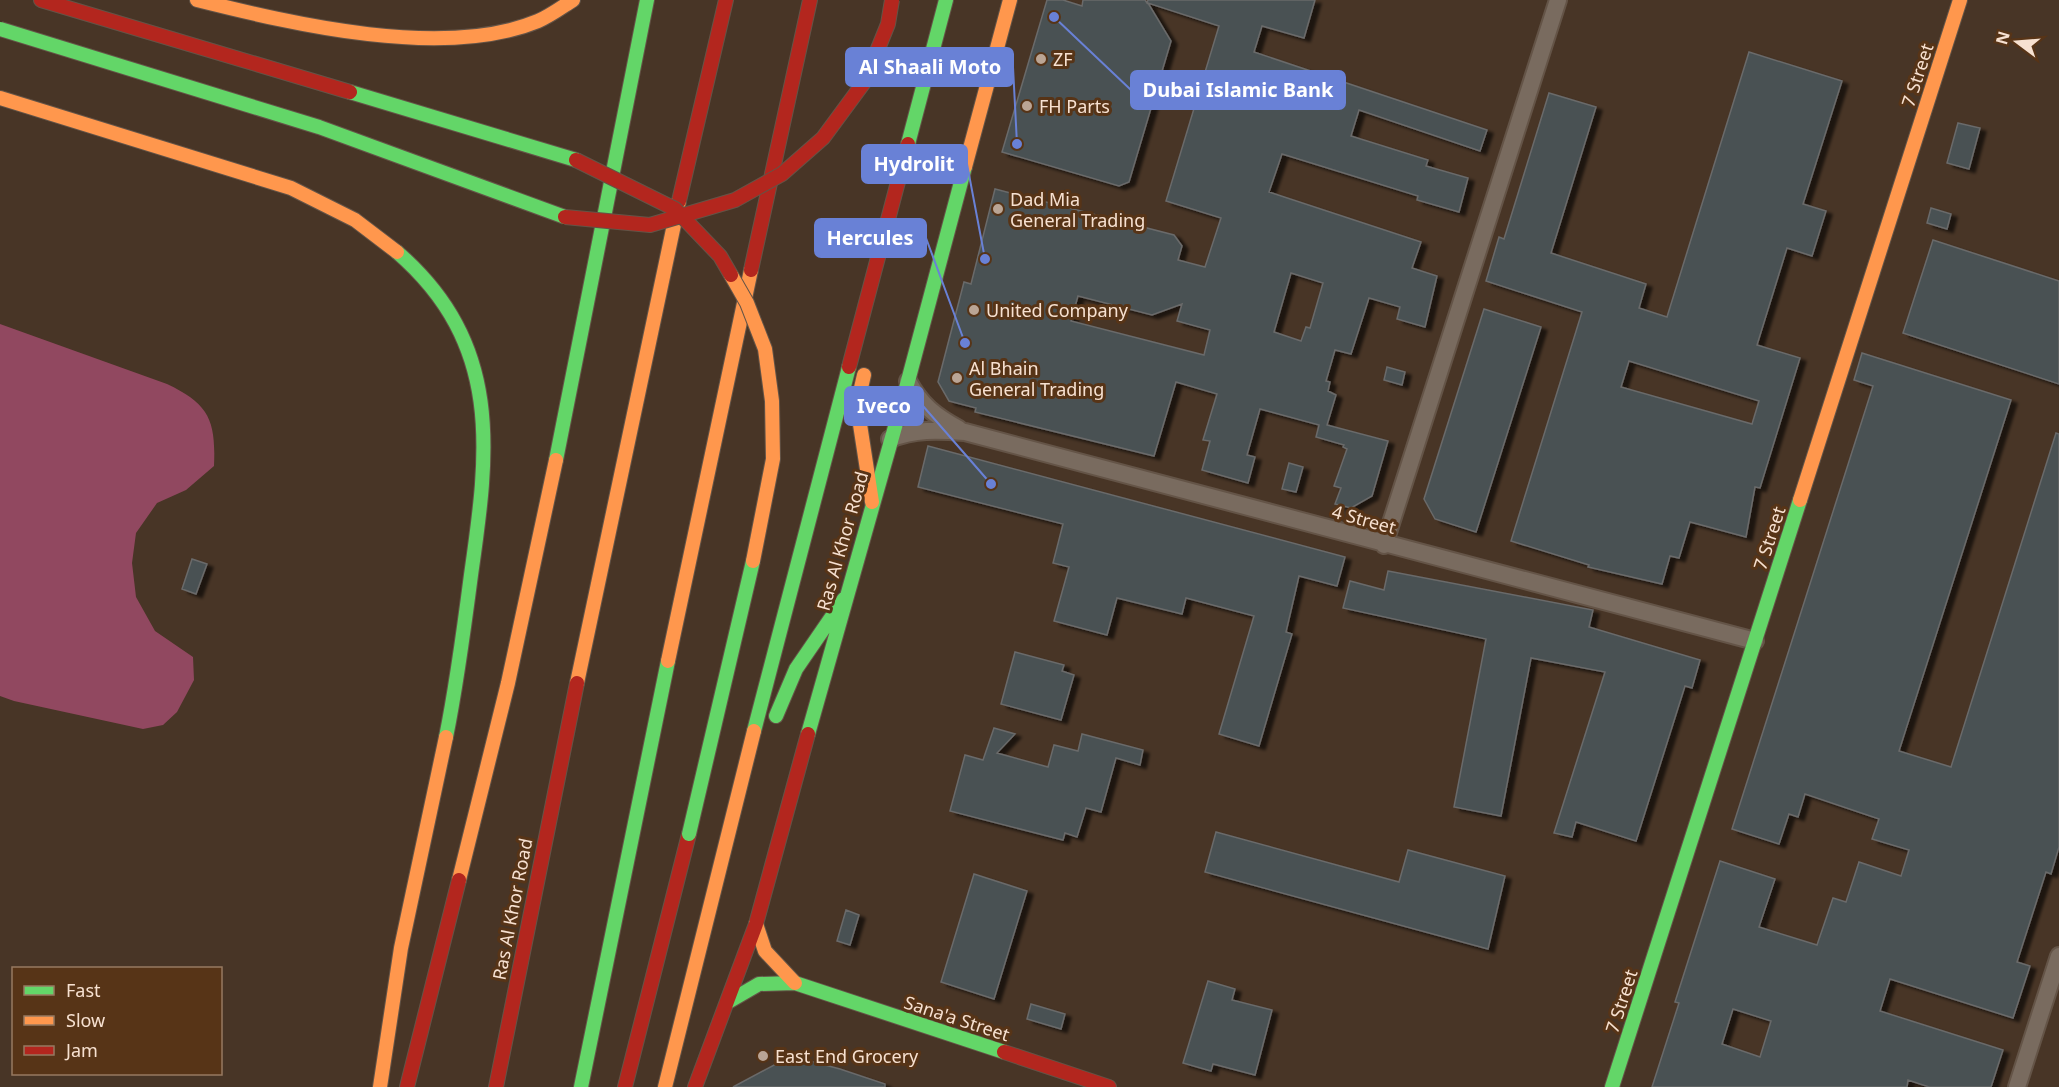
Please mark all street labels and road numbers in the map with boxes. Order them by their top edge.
street label: 7 Street [1896,40,1939,110]
street label: Ras Al Khor Road [811,469,873,613]
street label: 4 Street [1329,499,1399,539]
street label: 7 Street [1748,503,1791,573]
street label: Ras Al Khor Road [486,836,538,982]
street label: 7 Street [1600,966,1643,1036]
street label: Sana'a Street [901,990,1013,1046]

